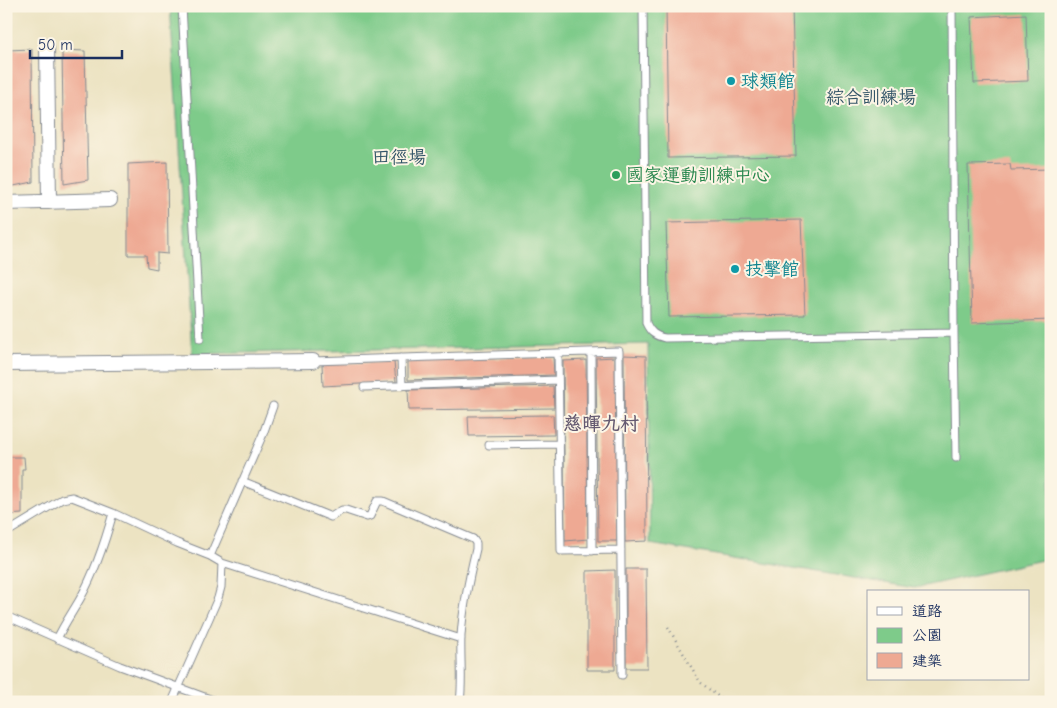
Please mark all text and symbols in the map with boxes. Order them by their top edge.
scale bar [30,28,122,60]
text: 50 m [38,36,73,54]
place label: 球類館 [741,71,795,92]
marker: 球類館 [725,75,737,87]
park label: 綜合訓練場 [826,87,916,108]
park label: 田徑場 [372,147,426,168]
place label: 國家運動訓練中心 [626,165,770,186]
marker: 國家運動訓練中心 [610,169,622,181]
place label: 技擊館 [745,259,799,280]
marker: 技擊館 [729,263,741,275]
district label: 慈暉九村 [563,413,639,435]
legend [867,590,1030,680]
text: 道路 [912,602,942,620]
text: 公園 [912,626,942,644]
text: 建築 [912,652,942,670]

